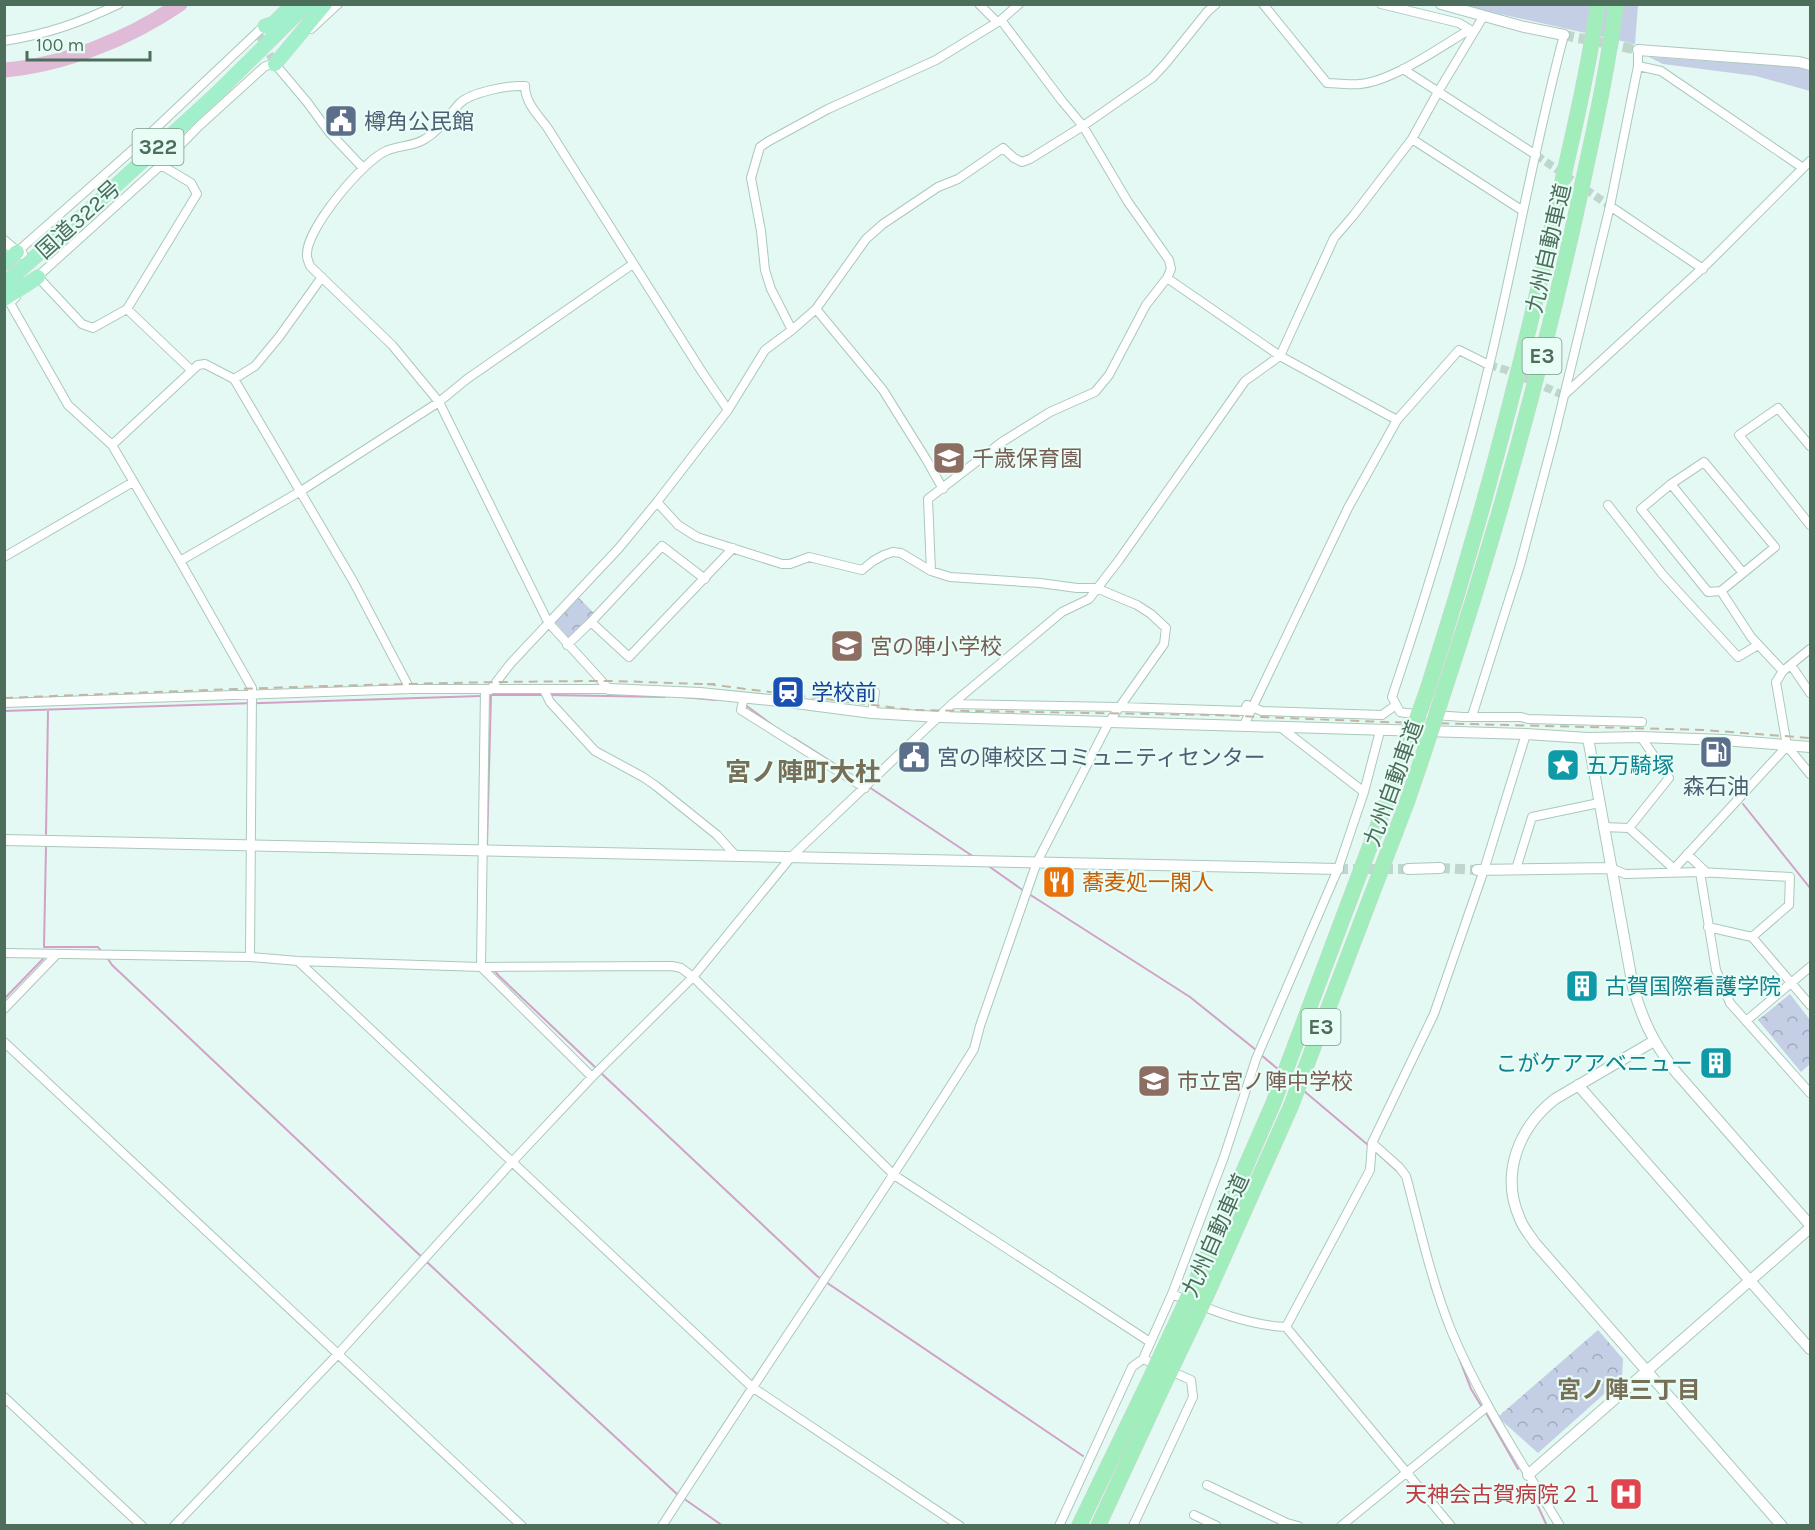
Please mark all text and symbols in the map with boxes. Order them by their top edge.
scale bar [27,24,150,62]
text: 100 m [36,34,84,56]
public building icon: 樽角公民館 [323,103,359,139]
place label: 樽角公民館 [364,109,474,135]
road number: 322 [132,129,184,165]
street label: 国道322号 [31,175,126,264]
street label: 九州自動車道 [1521,181,1576,315]
road number: E3 [1522,338,1562,374]
school or university icon: 千歳保育園 [931,440,967,476]
place label: 千歳保育園 [972,446,1082,472]
school or university icon: 宮の陣小学校 [829,628,865,664]
place label: 宮の陣小学校 [870,634,1002,660]
station icon: 学校前 [770,674,806,710]
place label: 学校前 [811,680,877,706]
street label: 九州自動車道 [1359,717,1429,850]
fuel station icon: 森石油 [1698,734,1734,770]
public building icon: 宮の陣校区コミュニティセンター [896,739,932,775]
place label: 宮の陣校区コミュニティセンター [937,745,1266,771]
place icon: 五万騎塚 [1545,747,1581,783]
place label: 五万騎塚 [1586,753,1674,779]
district label: 宮ノ陣町大杜 [725,757,881,788]
place label: 森石油 [1683,774,1749,800]
restaurant icon: 蕎麦処一閑人 [1041,864,1077,900]
place label: 蕎麦処一閑人 [1082,870,1214,896]
building icon: 古賀国際看護学院 [1564,968,1600,1004]
place label: 古賀国際看護学院 [1605,974,1781,1000]
road number: E3 [1302,1009,1340,1045]
building icon: こがケアアベニュー [1698,1045,1734,1081]
place label: こがケアアベニュー [1495,1051,1693,1077]
school or university icon: 市立宮ノ陣中学校 [1136,1063,1172,1099]
place label: 市立宮ノ陣中学校 [1177,1069,1353,1095]
street label: 九州自動車道 [1177,1170,1255,1301]
district label: 宮ノ陣三丁目 [1557,1376,1701,1404]
hospital icon: 天神会古賀病院２１ [1608,1476,1644,1512]
place label: 天神会古賀病院２１ [1405,1482,1603,1508]

